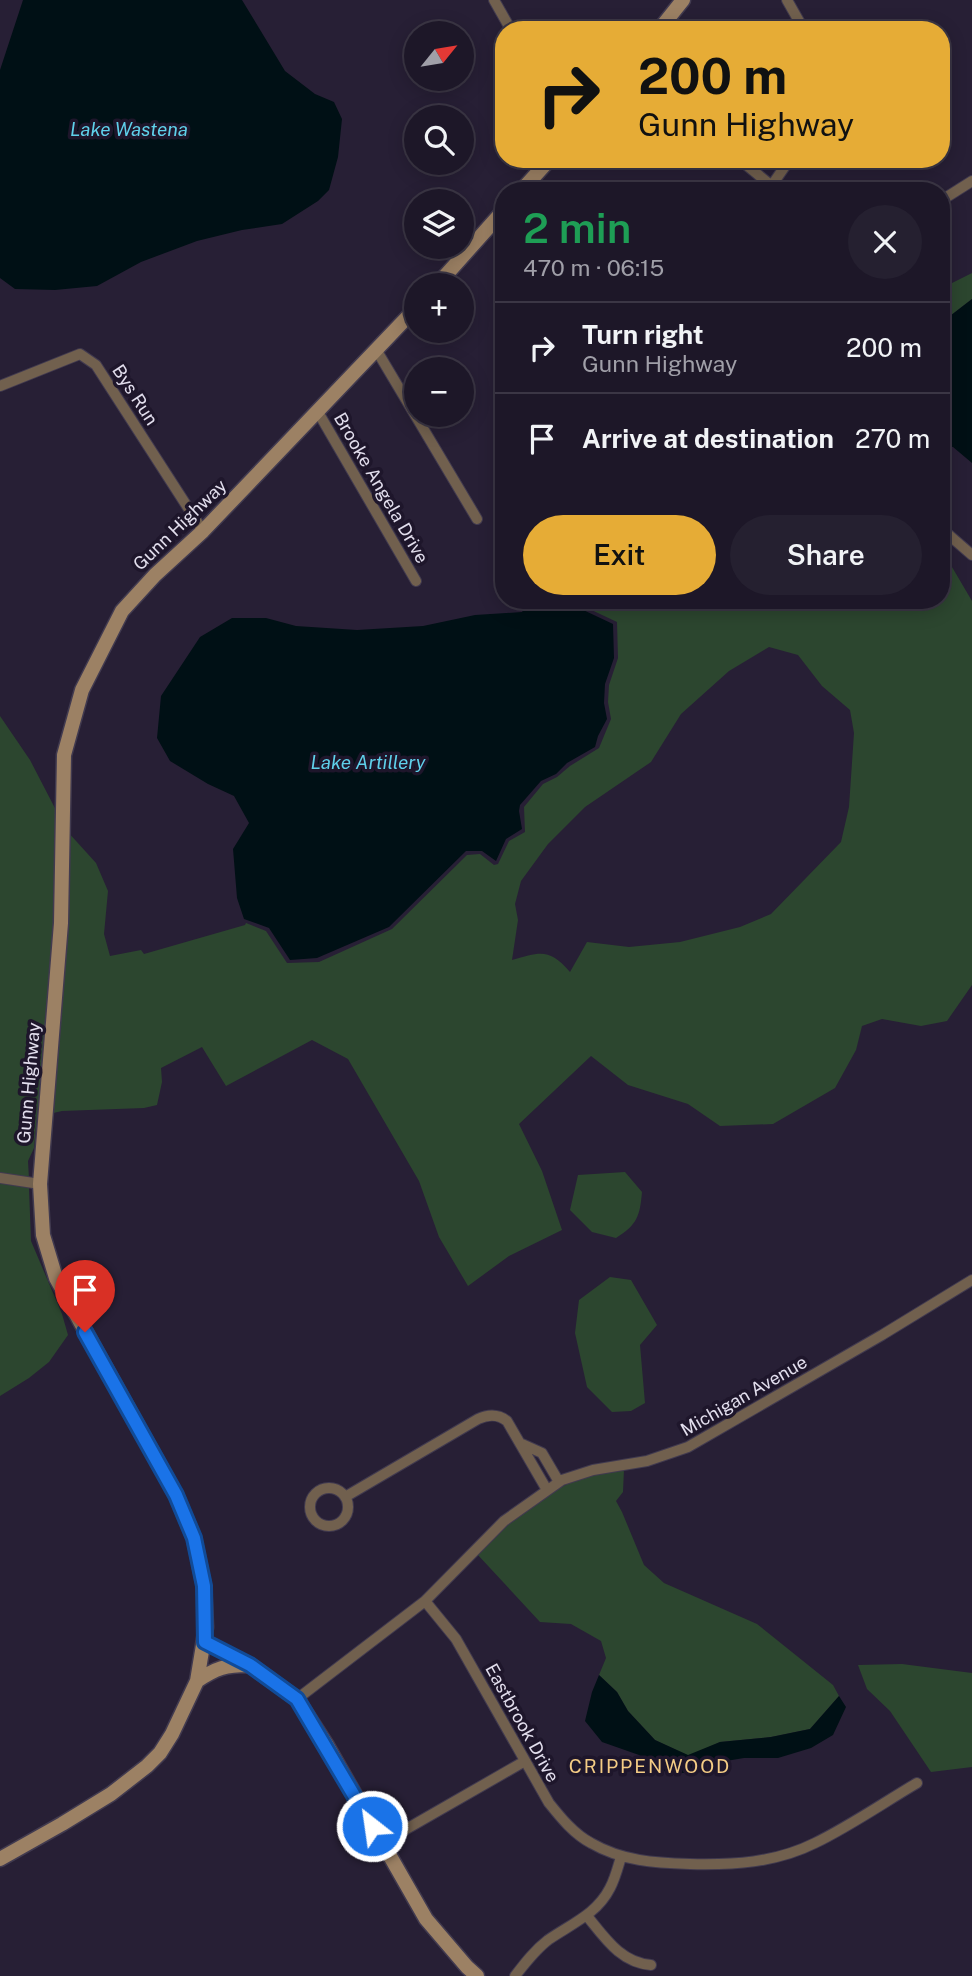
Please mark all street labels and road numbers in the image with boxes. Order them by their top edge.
street label: Bys Run [108,361,163,429]
street label: Brooke Angela Drive [330,409,433,567]
street label: Gunn Highway [129,475,231,574]
street label: Gunn Highway [13,1021,44,1144]
street label: Michigan Avenue [677,1351,811,1440]
street label: Eastbrook Drive [481,1660,564,1786]

